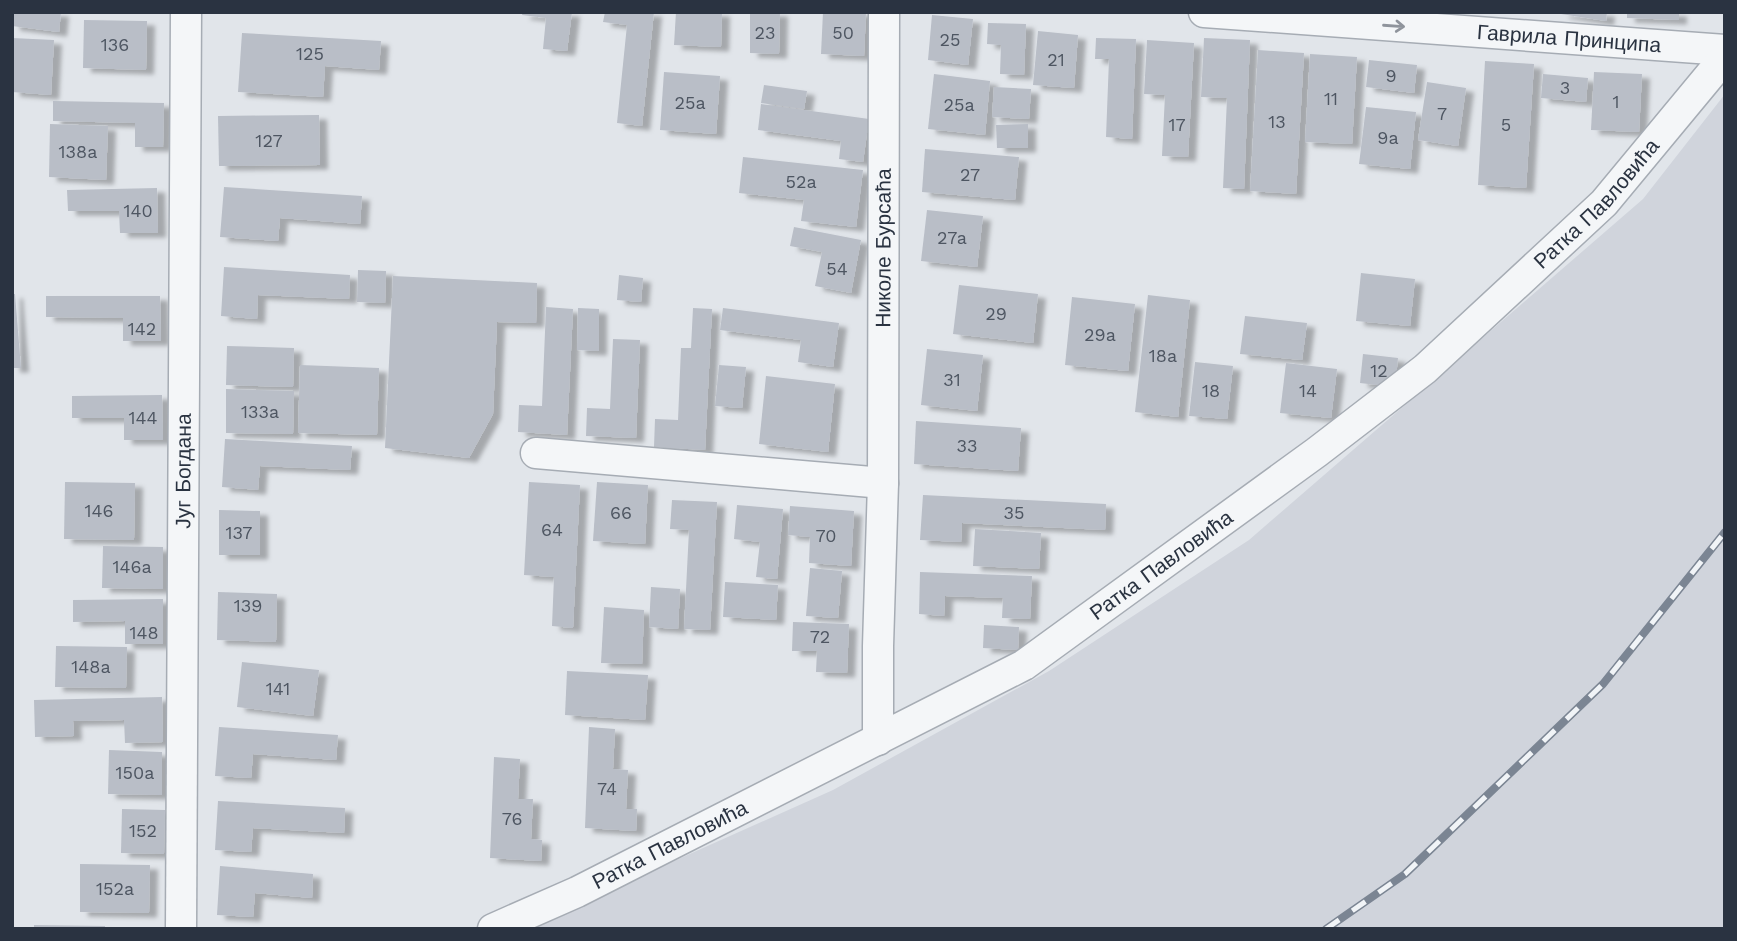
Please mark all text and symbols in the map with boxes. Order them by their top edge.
street label: Гаврила Принципа [1476,19,1662,57]
one-way arrow [1383,20,1405,33]
house number: 23 [755,22,776,43]
house number: 50 [832,22,854,43]
house number: 25 [940,29,960,50]
house number: 136 [101,34,129,55]
house number: 125 [296,43,324,64]
house number: 21 [1047,49,1065,70]
house number: 9 [1385,65,1397,86]
house number: 3 [1560,77,1570,98]
house number: 11 [1324,88,1338,109]
house number: 1 [1612,91,1620,112]
house number: 25a [674,92,706,113]
house number: 25a [943,94,975,115]
house number: 7 [1437,103,1447,124]
house number: 13 [1268,111,1286,132]
house number: 17 [1168,114,1186,135]
house number: 5 [1501,114,1511,135]
house number: 9a [1377,127,1399,148]
house number: 127 [255,130,283,151]
street label: Ратка Павловића [1528,133,1664,274]
house number: 138a [59,141,97,162]
house number: 27 [960,164,980,185]
street label: Николе Бурсаћа [870,168,896,328]
house number: 52a [785,171,817,192]
house number: 140 [123,200,153,221]
house number: 27a [937,227,967,248]
house number: 54 [826,258,848,279]
house number: 29 [985,303,1007,324]
house number: 142 [128,318,156,339]
house number: 29a [1084,324,1116,345]
house number: 18a [1149,345,1177,366]
house number: 12 [1370,360,1388,381]
house number: 31 [943,369,961,390]
house number: 18 [1202,380,1220,401]
house number: 14 [1299,380,1317,401]
house number: 133a [241,401,279,422]
house number: 144 [128,407,158,428]
street label: Југ Богдана [170,413,196,529]
house number: 33 [957,435,978,456]
house number: 146 [85,500,113,521]
house number: 66 [610,502,632,523]
house number: 35 [1004,502,1024,523]
street label: Ратка Павловића [1085,504,1238,625]
house number: 64 [541,519,563,540]
house number: 137 [226,522,252,543]
house number: 70 [816,525,836,546]
house number: 146a [112,556,152,577]
house number: 139 [234,595,262,616]
house number: 148 [129,622,159,643]
house number: 72 [810,626,830,647]
house number: 148a [71,656,111,677]
house number: 141 [266,678,290,699]
house number: 150a [116,762,154,783]
house number: 74 [597,778,617,799]
street label: Ратка Павловића [588,794,752,894]
house number: 76 [502,808,522,829]
house number: 152 [129,820,157,841]
house number: 152a [96,878,134,899]

